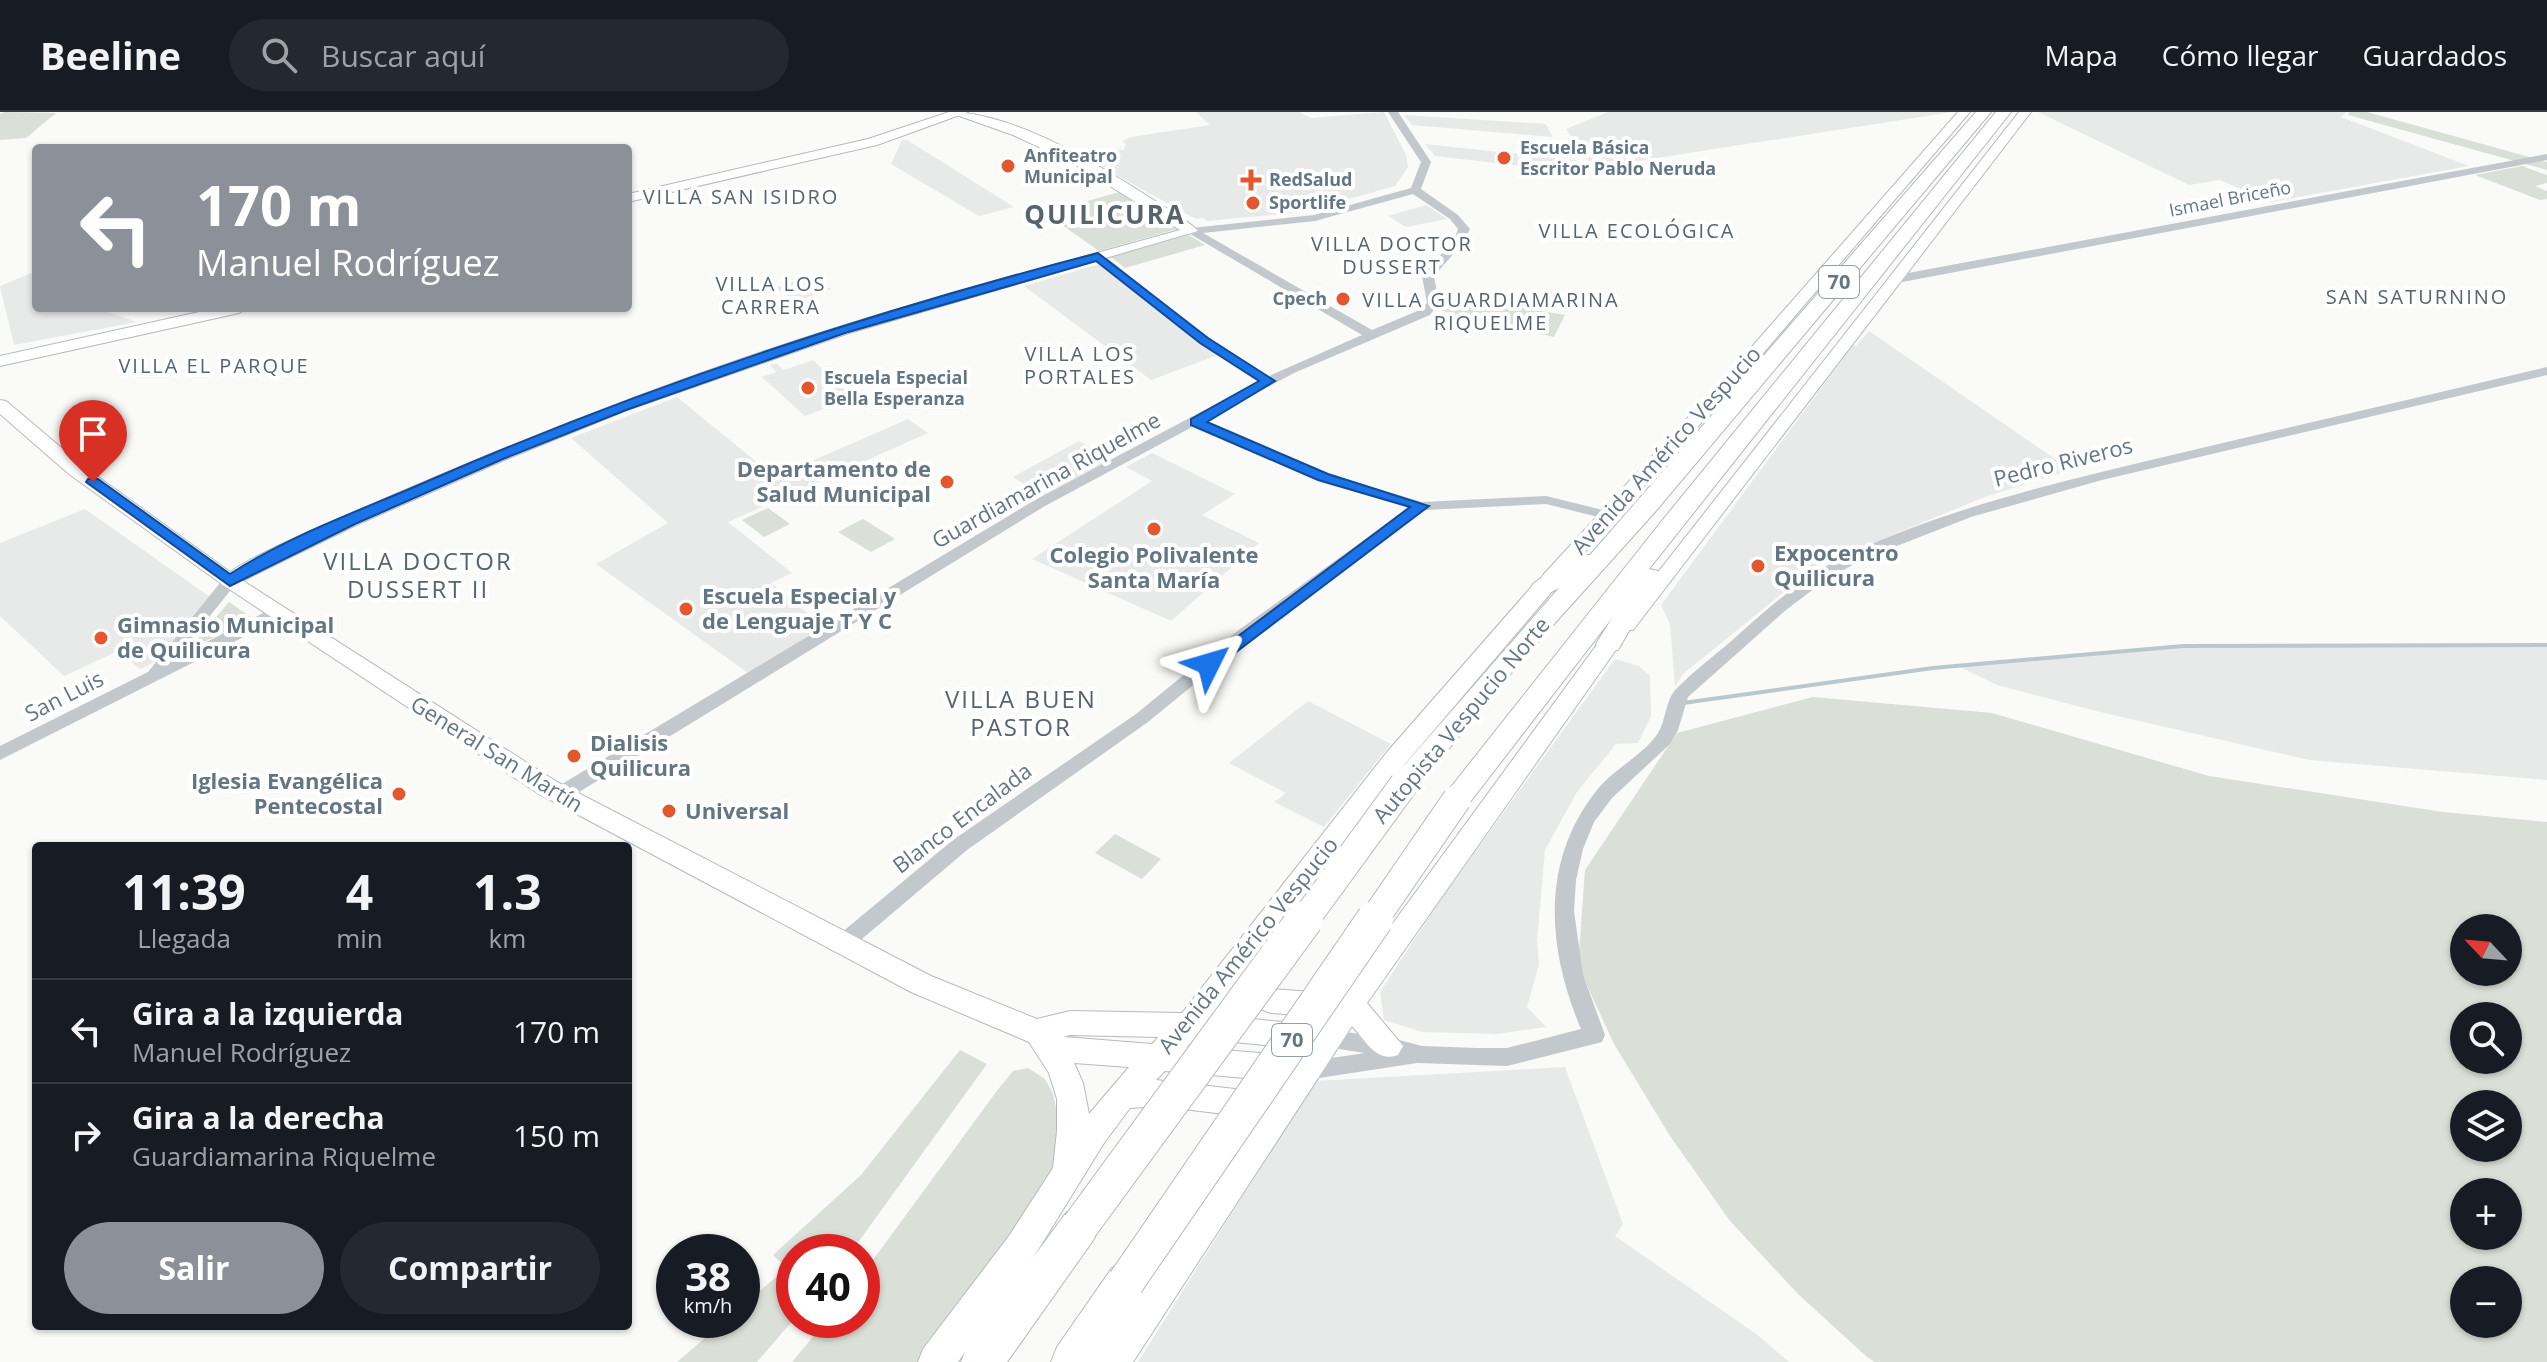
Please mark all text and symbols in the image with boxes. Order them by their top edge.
search box [229,19,789,91]
text: Beeline [40,29,181,81]
icon: search [257,33,301,77]
text: Buscar aquí [321,35,485,76]
text: Mapa [2044,36,2118,74]
text: Cómo llegar [2162,36,2318,74]
text: Guardados [2362,36,2507,74]
place label: Escuela Básica Escritor Pablo Neruda [1520,135,1716,180]
place label: Anfiteatro Municipal [1024,143,1117,188]
marker: Escuela Básica Escritor Pablo Neruda [1495,149,1513,167]
marker: Anfiteatro Municipal [999,157,1017,175]
text: 170 m [196,166,362,242]
place label: RedSalud [1269,167,1352,191]
marker: RedSalud [1240,169,1262,191]
street label: Ismael Briceño [2167,174,2293,222]
icon: left [64,176,168,280]
district label: VILLA SAN ISIDRO [643,183,839,210]
place label: Sportlife [1269,190,1346,214]
marker: Sportlife [1244,194,1262,212]
district label: QUILICURA [1024,196,1186,232]
district label: VILLA ECOLÓGICA [1539,217,1735,244]
district label: VILLA DOCTOR DUSSERT [1311,230,1473,280]
text: Manuel Rodríguez [196,238,500,287]
road number: 70 [1819,266,1859,298]
district label: VILLA LOS CARRERA [715,270,827,320]
district label: SAN SATURNINO [2326,283,2508,310]
place label: Cpech [1272,286,1327,310]
district label: VILLA GUARDIAMARINA RIQUELME [1362,286,1620,336]
marker: Cpech [1334,290,1352,308]
street label: Avenida Américo Vespucio [1564,339,1767,560]
district label: VILLA LOS PORTALES [1024,340,1136,390]
district label: VILLA EL PARQUE [118,352,310,379]
place label: Escuela Especial Bella Esperanza [824,365,968,410]
marker: Escuela Especial Bella Esperanza [799,379,817,397]
pin [59,400,127,482]
street label: Guardiamarina Riquelme [926,404,1165,555]
icon: arrive [71,412,115,456]
street label: Pedro Riveros [1990,429,2135,493]
place label: Departamento de Salud Municipal [737,453,931,508]
marker: Departamento de Salud Municipal [938,473,956,491]
marker: Colegio Polivalente Santa María [1145,520,1163,538]
place label: Expocentro Quilicura [1774,537,1899,592]
place label: Colegio Polivalente Santa María [1049,539,1259,594]
district label: VILLA DOCTOR DUSSERT II [323,544,513,605]
marker: Expocentro Quilicura [1749,557,1767,575]
place label: Escuela Especial y de Lenguaje T Y C [702,580,897,635]
marker: Escuela Especial y de Lenguaje T Y C [677,600,695,618]
place label: Gimnasio Municipal de Quilicura [117,609,334,664]
street label: Autopista Vespucio Norte [1365,610,1556,829]
position arrow [1167,622,1251,706]
marker: Gimnasio Municipal de Quilicura [92,629,110,647]
street label: San Luis [19,663,108,728]
district label: VILLA BUEN PASTOR [945,682,1097,743]
street label: General San Martín [406,688,589,818]
place label: Dialisis Quilicura [590,727,691,782]
marker: Dialisis Quilicura [565,747,583,765]
street label: Blanco Encalada [886,755,1037,879]
place label: Iglesia Evangélica Pentecostal [191,765,383,820]
marker: Iglesia Evangélica Pentecostal [390,785,408,803]
place label: Universal [685,795,789,825]
marker: Universal [660,802,678,820]
street label: Avenida Américo Vespucio [1150,830,1344,1059]
text: 11:39 [122,859,246,924]
text: 4 [346,859,373,924]
text: 1.3 [473,859,542,924]
north arrow [2450,914,2522,986]
map controls [2450,914,2522,1338]
text: Llegada [137,920,231,956]
text: min [336,920,383,956]
text: km [488,920,526,956]
text: Gira a la izquierda [132,993,404,1034]
button: search [2450,1002,2522,1074]
icon: left [64,1009,108,1053]
text: 170 m [513,1011,600,1052]
road number: 70 [1272,1024,1312,1056]
text: Manuel Rodríguez [132,1034,351,1070]
button: layers [2450,1090,2522,1162]
text: Gira a la derecha [132,1097,385,1138]
icon: right [64,1113,108,1157]
text: 150 m [513,1115,600,1156]
text: Guardiamarina Riquelme [132,1138,436,1174]
button: + [2450,1178,2522,1250]
button: Salir [64,1222,324,1314]
button: Compartir [340,1222,600,1314]
speed limit sign: 40 [776,1234,880,1338]
text: 38 [685,1248,731,1303]
button: − [2450,1266,2522,1338]
text: km/h [684,1292,732,1319]

